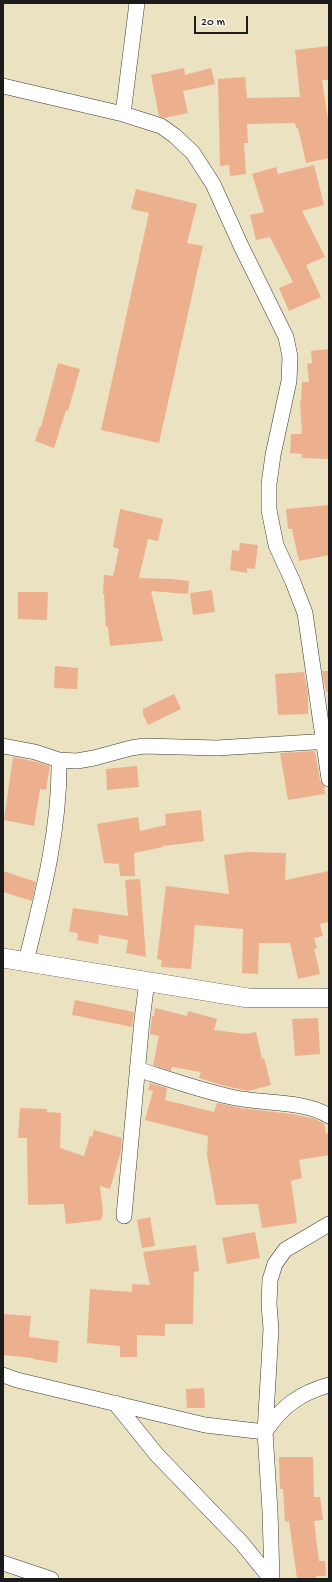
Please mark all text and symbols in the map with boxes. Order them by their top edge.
scale bar [196,8,250,34]
text: 20 m [201,16,225,30]

